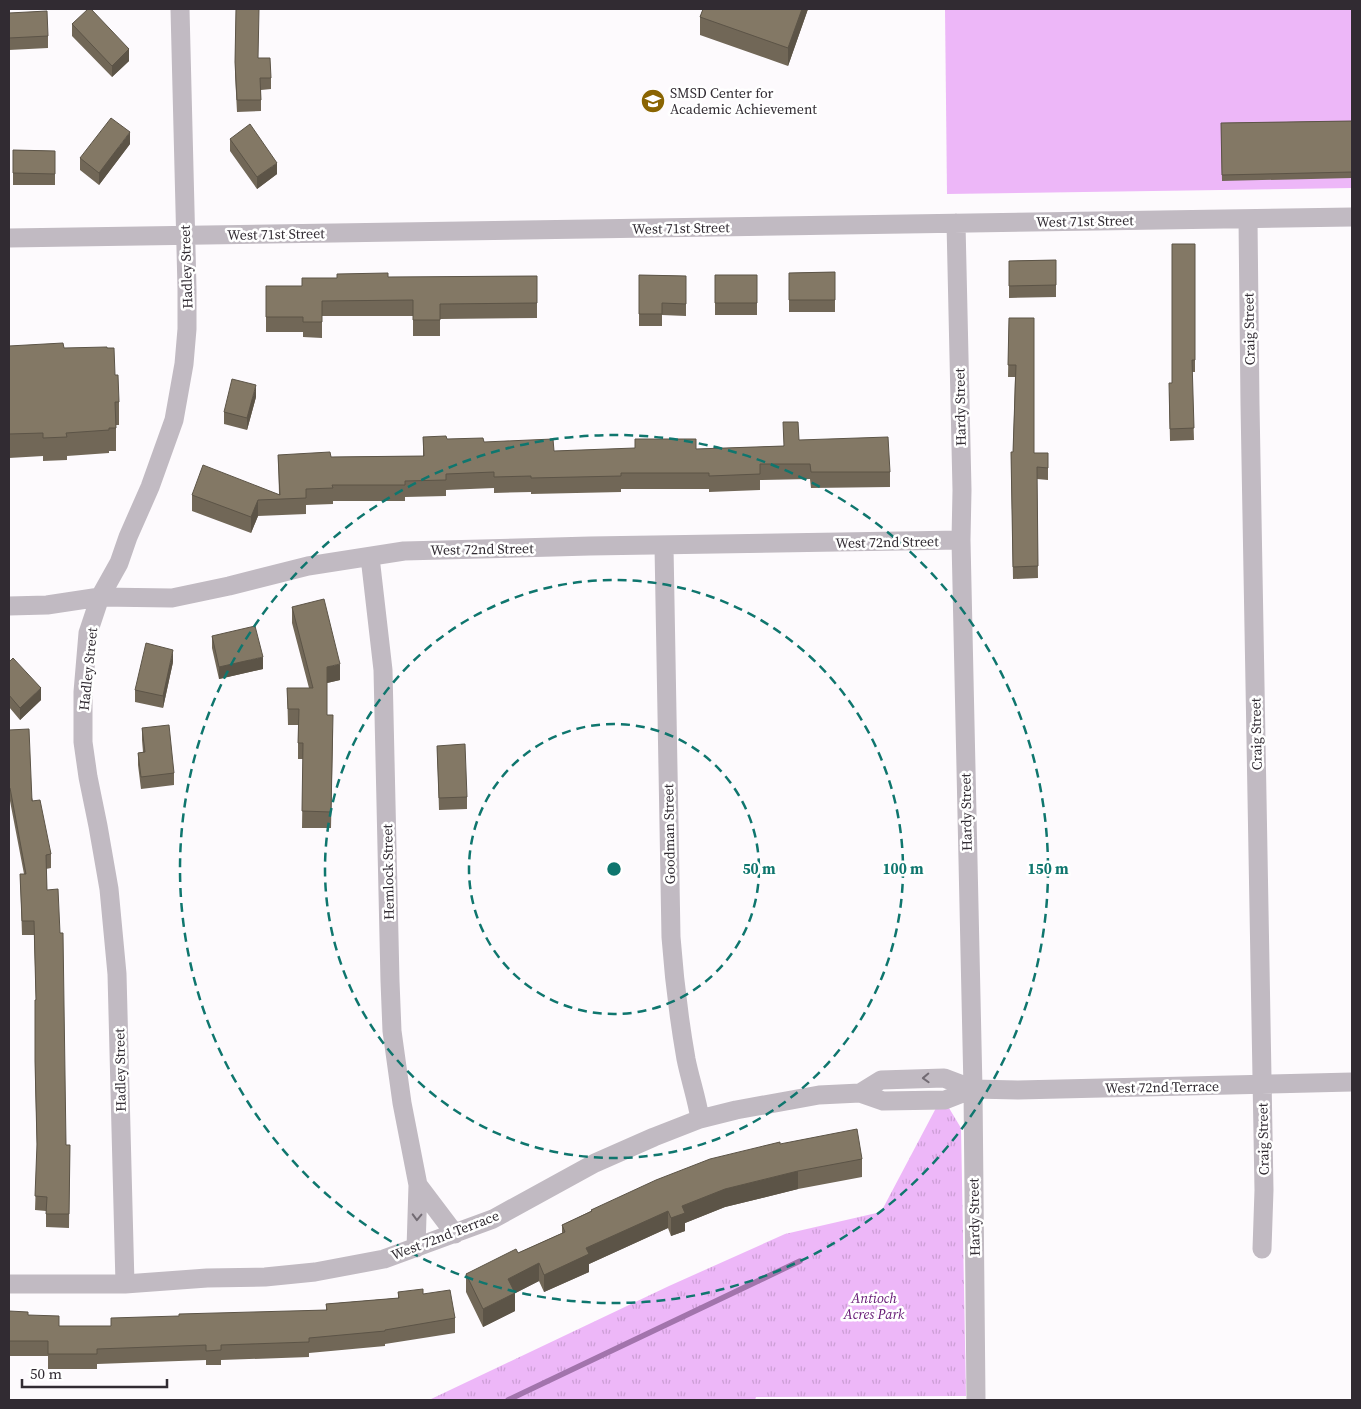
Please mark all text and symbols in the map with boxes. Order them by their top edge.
place label: SMSD Center for Academic Achievement [670,83,817,119]
school or university icon: SMSD Center for Academic Achievement [640,88,666,114]
street label: West 71st Street [1036,210,1134,232]
street label: West 71st Street [632,217,730,239]
street label: West 71st Street [227,223,325,245]
street label: Hadley Street [175,224,197,309]
street label: Craig Street [1238,292,1260,365]
street label: Hardy Street [949,367,971,446]
street label: West 72nd Street [835,531,939,553]
street label: West 72nd Street [430,538,534,560]
street label: Hadley Street [74,626,102,712]
street label: Craig Street [1245,697,1267,770]
street label: Hardy Street [955,772,977,851]
street label: Goodman Street [658,783,680,884]
street label: Hemlock Street [377,823,399,920]
text: 50 m [742,858,776,879]
text: 100 m [882,858,924,879]
text: 150 m [1027,858,1069,879]
centre of rings [605,860,623,878]
street label: Hadley Street [109,1028,131,1112]
one-way arrow [922,1073,930,1084]
street label: West 72nd Terrace [1105,1076,1219,1098]
street label: Craig Street [1252,1102,1274,1175]
street label: Hardy Street [963,1177,985,1256]
street label: West 72nd Terrace [388,1205,502,1265]
one-way arrow [412,1214,422,1221]
park label: Antioch Acres Park [843,1288,905,1324]
scale bar [22,1356,168,1388]
text: 50 m [30,1363,62,1384]

